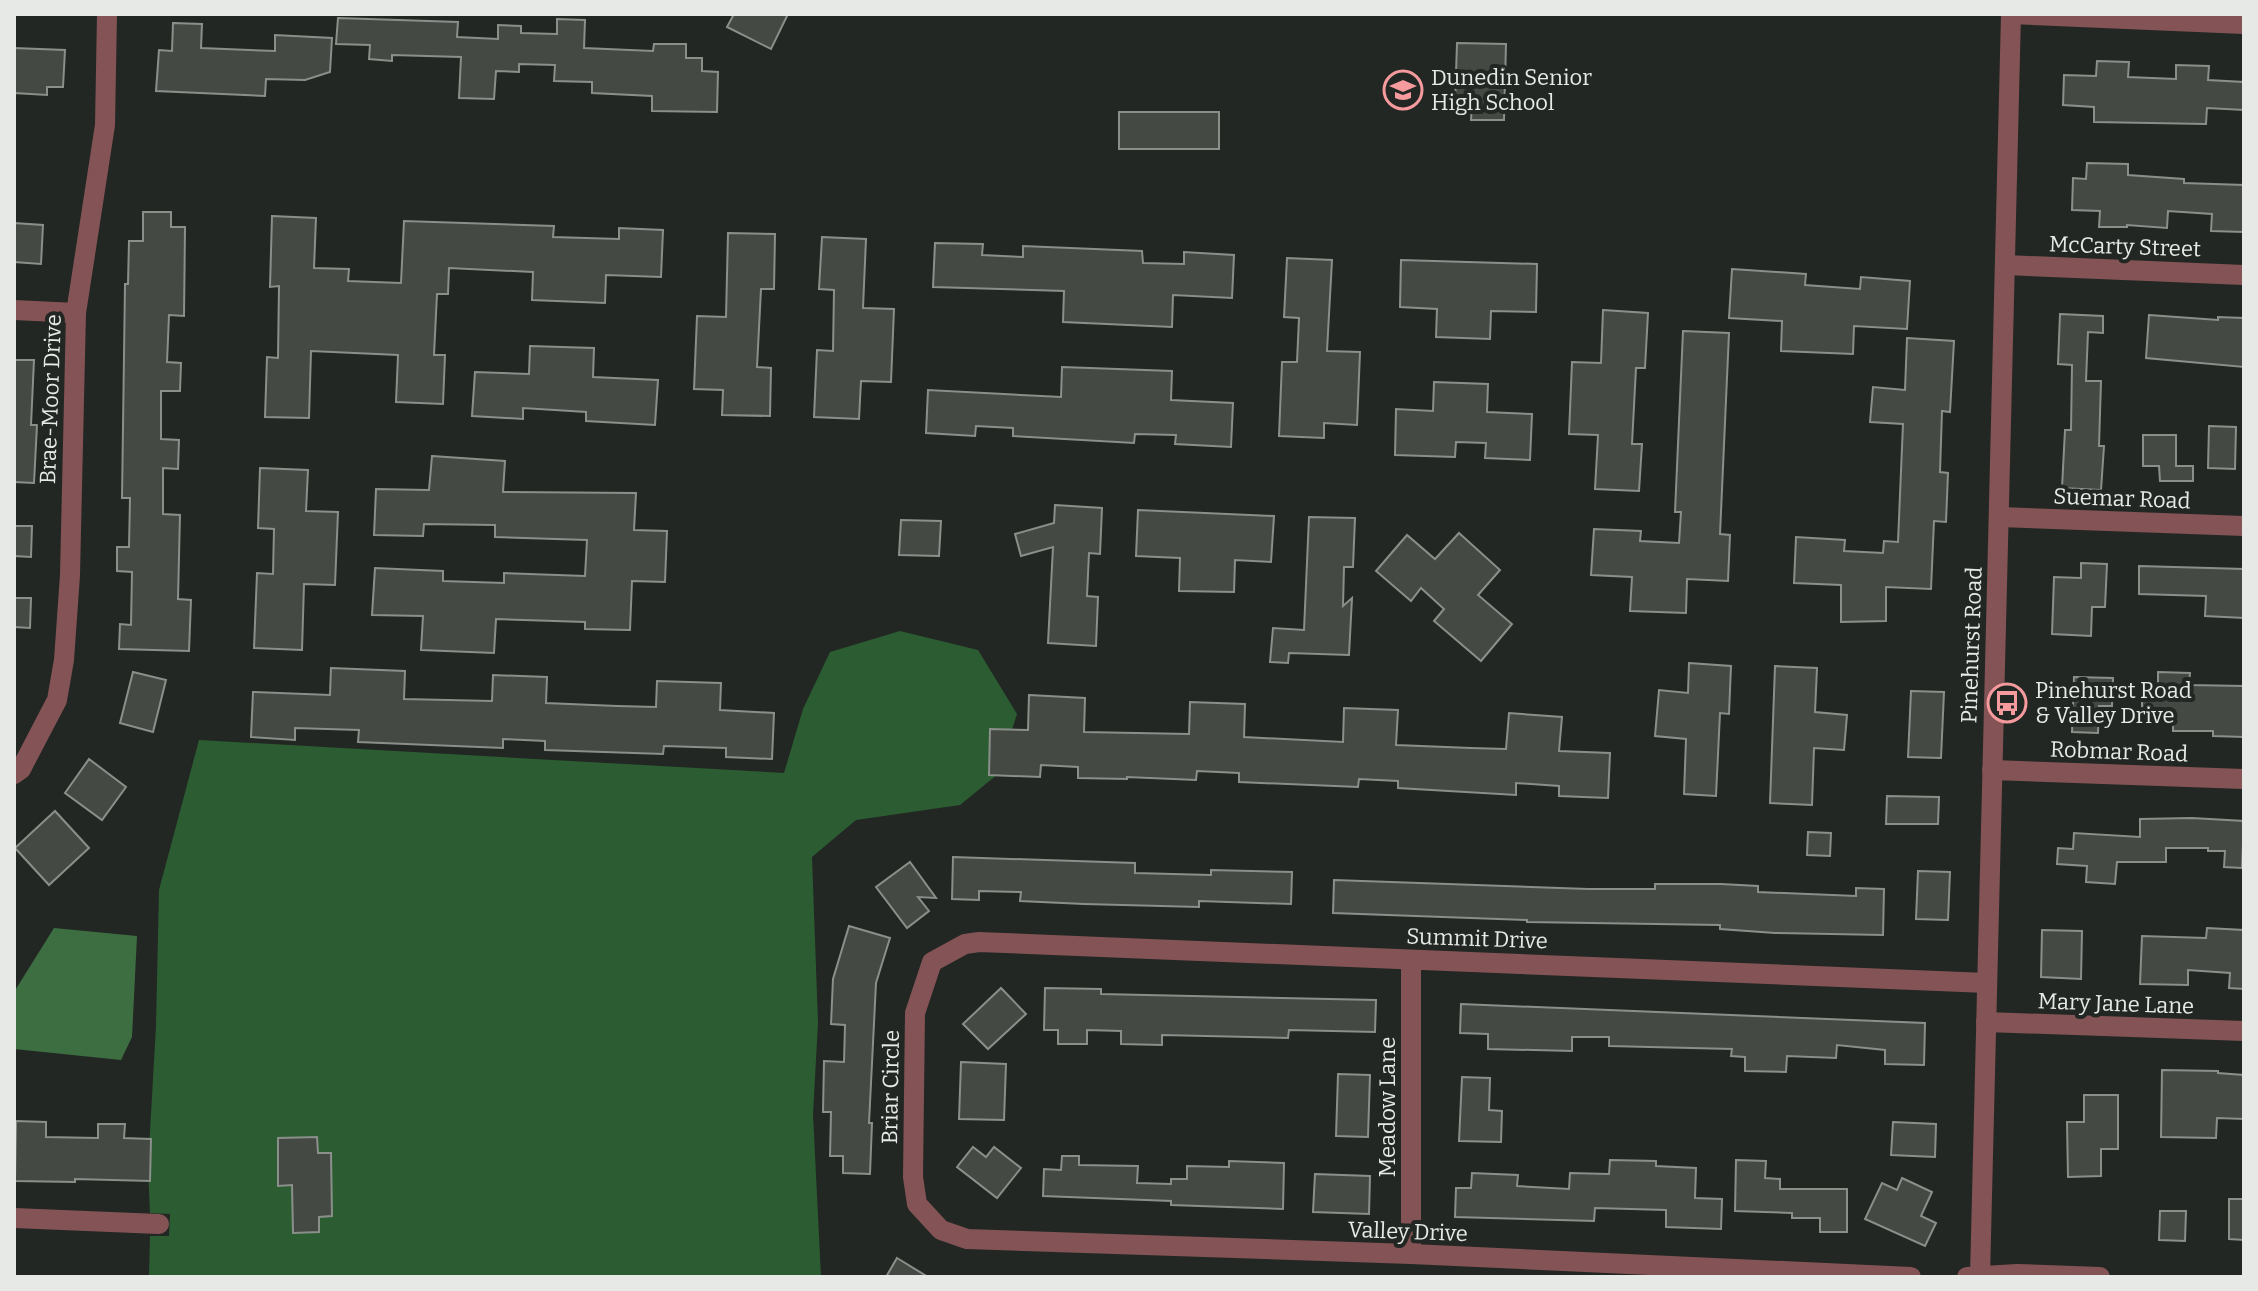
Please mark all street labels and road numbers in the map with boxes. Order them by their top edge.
street label: McCarty Street [2049,230,2201,263]
street label: Brae-Moor Drive [34,314,67,484]
street label: Suemar Road [2053,483,2191,514]
street label: Pinehurst Road [1955,566,1988,724]
street label: Robmar Road [2049,736,2189,767]
street label: Summit Drive [1406,923,1548,954]
street label: Mary Jane Lane [2037,987,2195,1020]
street label: Briar Circle [876,1030,905,1144]
street label: Meadow Lane [1374,1037,1401,1177]
street label: Valley Drive [1348,1216,1468,1247]

